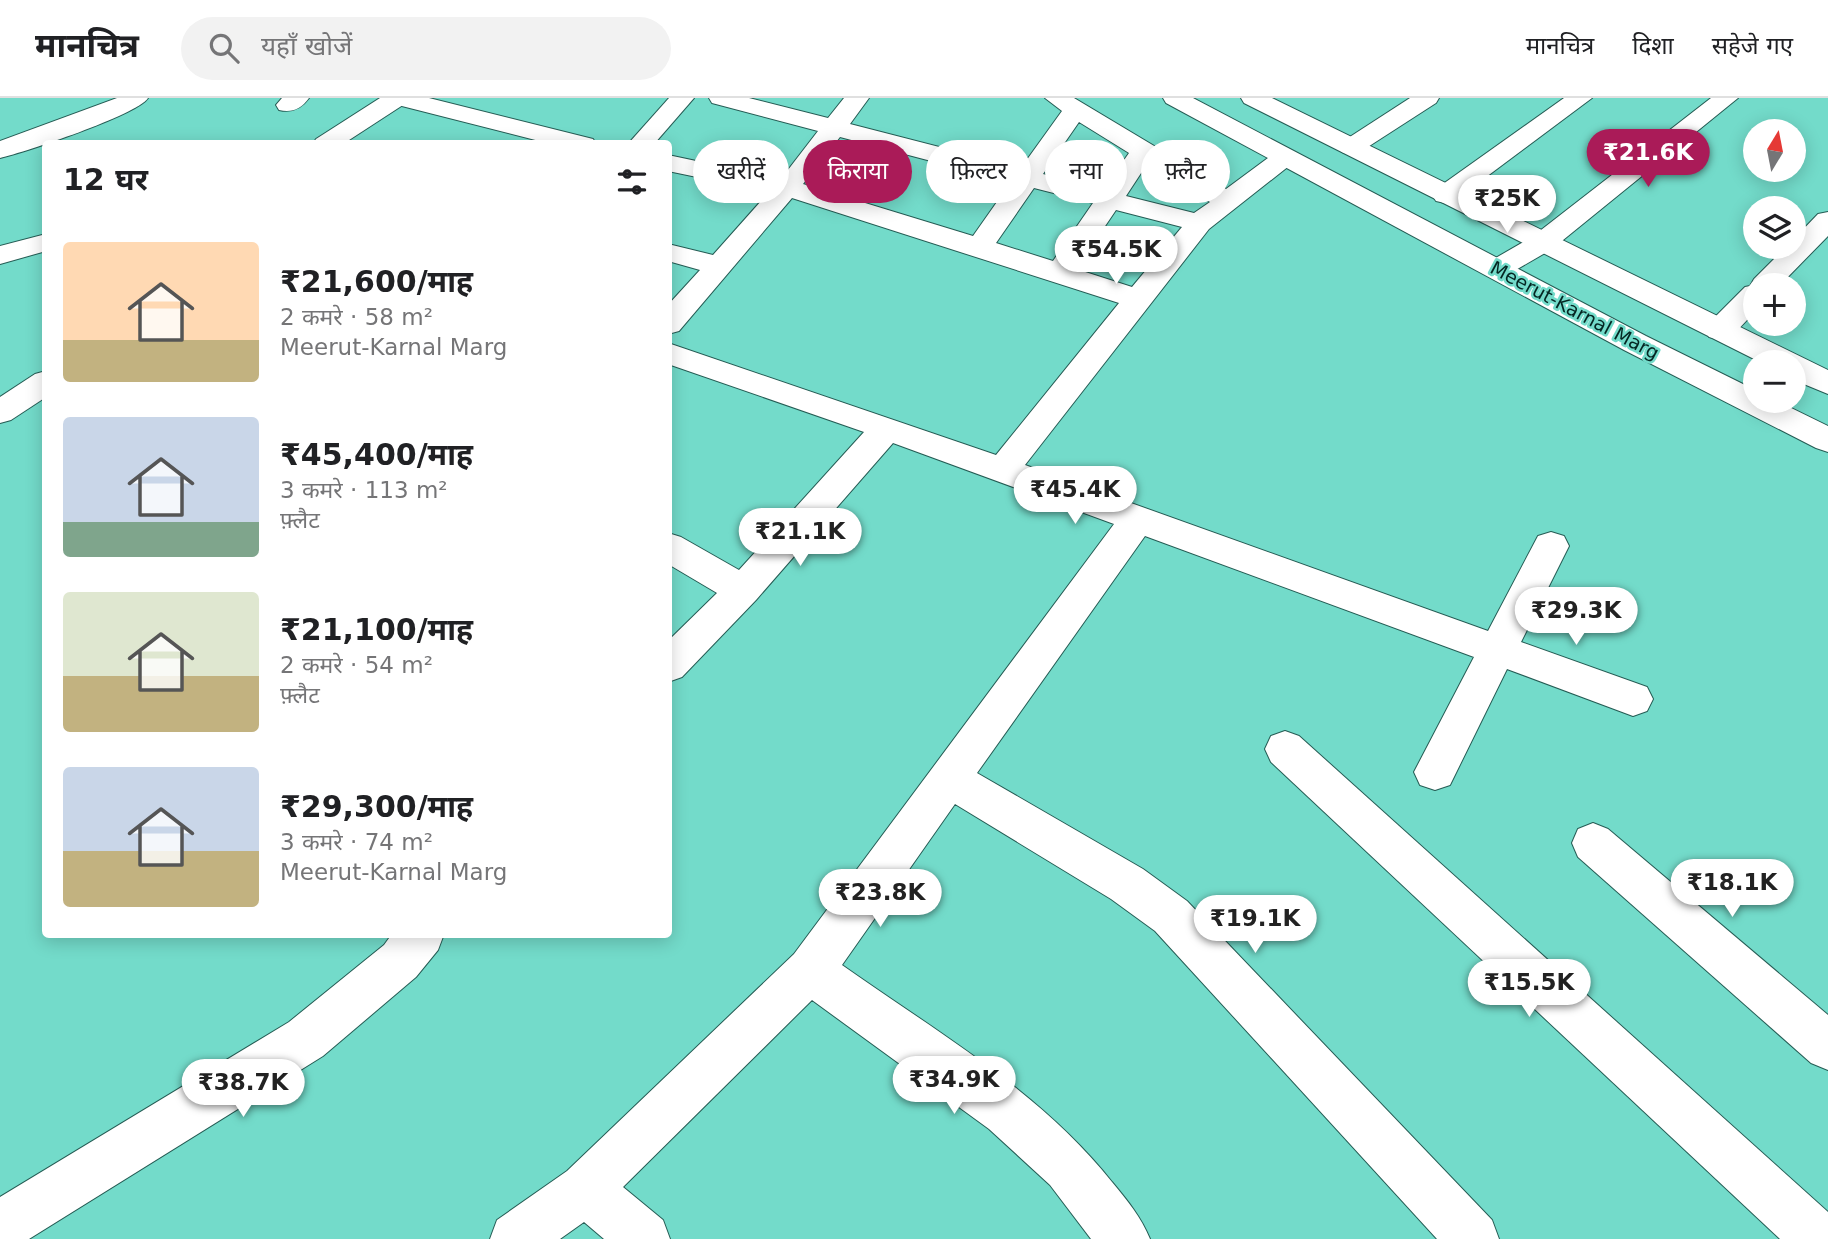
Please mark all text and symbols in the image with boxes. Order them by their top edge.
search box [181,17,671,80]
text: मानचित्र [35,26,139,65]
icon: search [205,29,243,67]
text: यहाँ खोजें [261,31,352,61]
text: मानचित्र [1526,32,1594,60]
text: दिशा [1632,32,1674,60]
text: सहेजे गए [1712,32,1793,60]
north arrow [1743,119,1806,182]
map controls [1743,119,1806,413]
pin: ₹21.6K [1591,130,1705,189]
text: ₹21.6K [1603,139,1693,165]
chip: खरीदें [693,140,789,203]
chip: किराया [803,140,912,203]
chip: फ़िल्टर [926,140,1031,203]
chip: नया [1045,140,1127,203]
chip: फ़्लैट [1141,140,1230,203]
text: 12 घर [63,162,148,197]
icon: filters [613,163,651,201]
pin: ₹25K [1466,176,1548,235]
text: ₹25K [1474,185,1540,211]
button: layers [1743,196,1806,259]
pin: ₹54.5K [1059,226,1173,286]
text: ₹54.5K [1071,236,1161,262]
street label: Meerut-Karnal Marg [1487,256,1663,364]
text: ₹21,600/माह [280,264,473,299]
icon: home [119,270,203,354]
button: + [1743,273,1806,336]
text: 2 कमरे · 58 m² [280,304,433,330]
text: Meerut-Karnal Marg [280,334,507,360]
button: − [1743,350,1806,413]
text: ₹45,400/माह [280,437,473,472]
icon: home [119,445,203,529]
pin: ₹45.4K [1018,466,1132,526]
text: ₹45.4K [1030,476,1120,502]
text: 3 कमरे · 113 m² [280,477,448,503]
text: फ़्लैट [280,507,320,533]
pin: ₹21.1K [743,508,857,568]
text: ₹21.1K [755,518,845,544]
pin: ₹29.3K [1519,588,1633,647]
text: ₹29.3K [1531,597,1621,623]
text: ₹21,100/माह [280,612,473,647]
icon: home [119,620,203,704]
text: 2 कमरे · 54 m² [280,652,433,678]
text: फ़्लैट [280,682,320,708]
text: ₹29,300/माह [280,789,473,824]
icon: home [119,795,203,879]
text: 3 कमरे · 74 m² [280,829,433,855]
text: Meerut-Karnal Marg [280,859,507,885]
pin: ₹18.1K [1675,860,1789,919]
text: ₹18.1K [1687,869,1777,895]
pin: ₹23.8K [823,870,937,929]
text: ₹23.8K [835,879,925,905]
pin: ₹19.1K [1198,896,1312,955]
text: ₹19.1K [1210,905,1300,931]
pin: ₹15.5K [1472,960,1586,1019]
text: ₹15.5K [1484,969,1574,995]
pin: ₹34.9K [897,1056,1011,1116]
pin: ₹38.7K [186,1060,300,1119]
text: ₹34.9K [909,1066,999,1092]
text: ₹38.7K [198,1069,288,1095]

